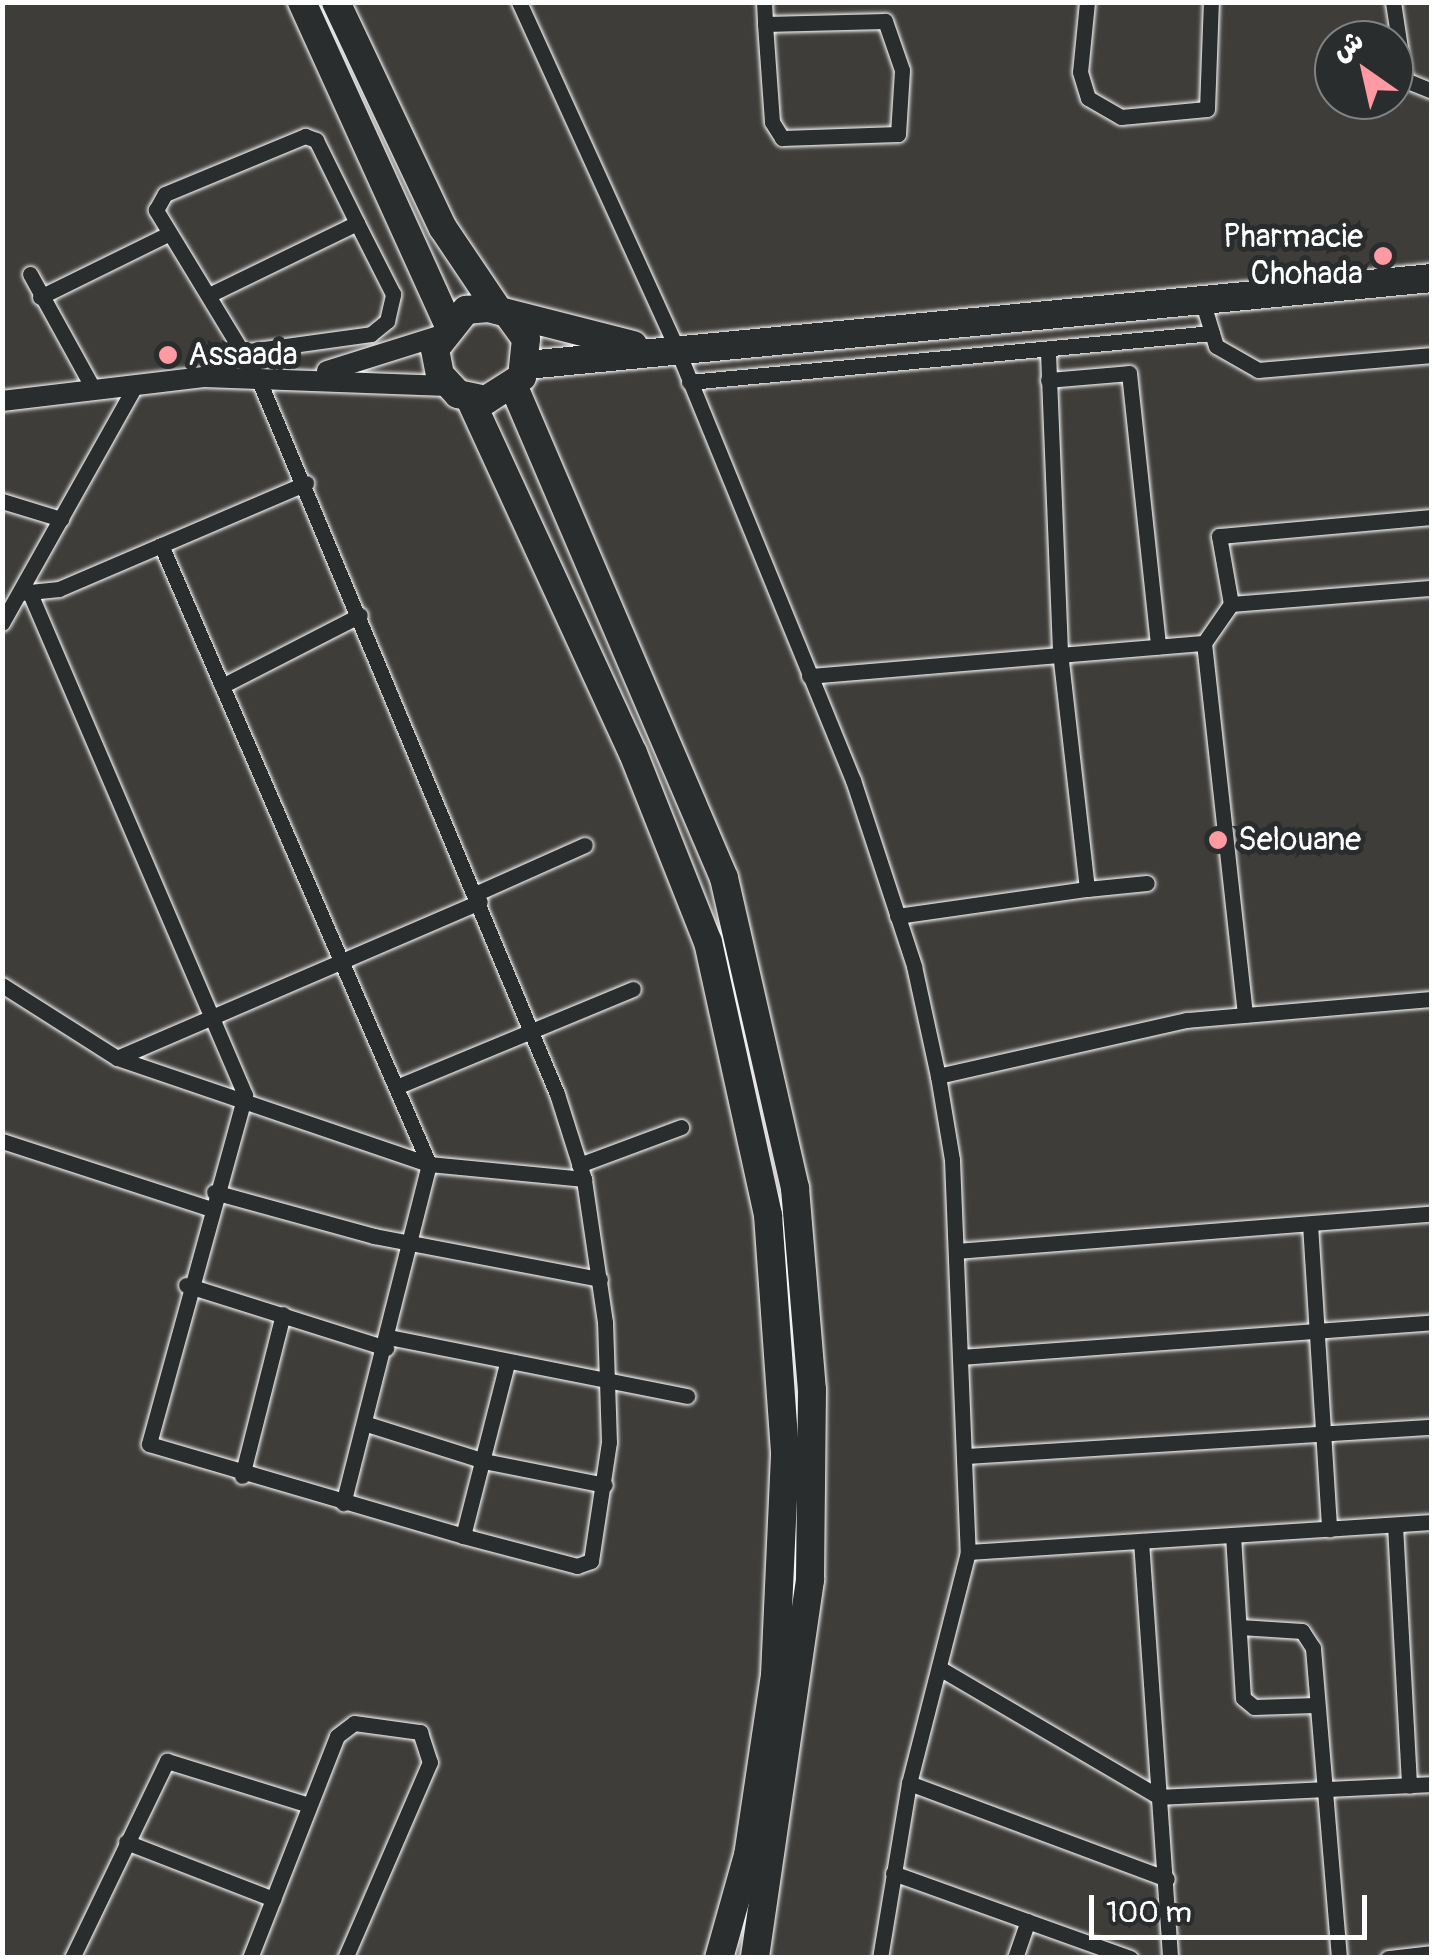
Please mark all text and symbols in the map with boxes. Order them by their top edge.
north arrow [1314,20,1414,120]
text: ش [1326,23,1371,69]
place label: Pharmacie Chohada [1223,219,1363,294]
marker: Pharmacie Chohada [1372,245,1394,267]
place label: Assaada [188,336,298,374]
marker: Assaada [157,344,179,366]
place label: Selouane [1238,821,1361,859]
marker: Selouane [1207,829,1229,851]
scale bar [1094,1875,1372,1937]
text: 100 m [1106,1894,1192,1931]

